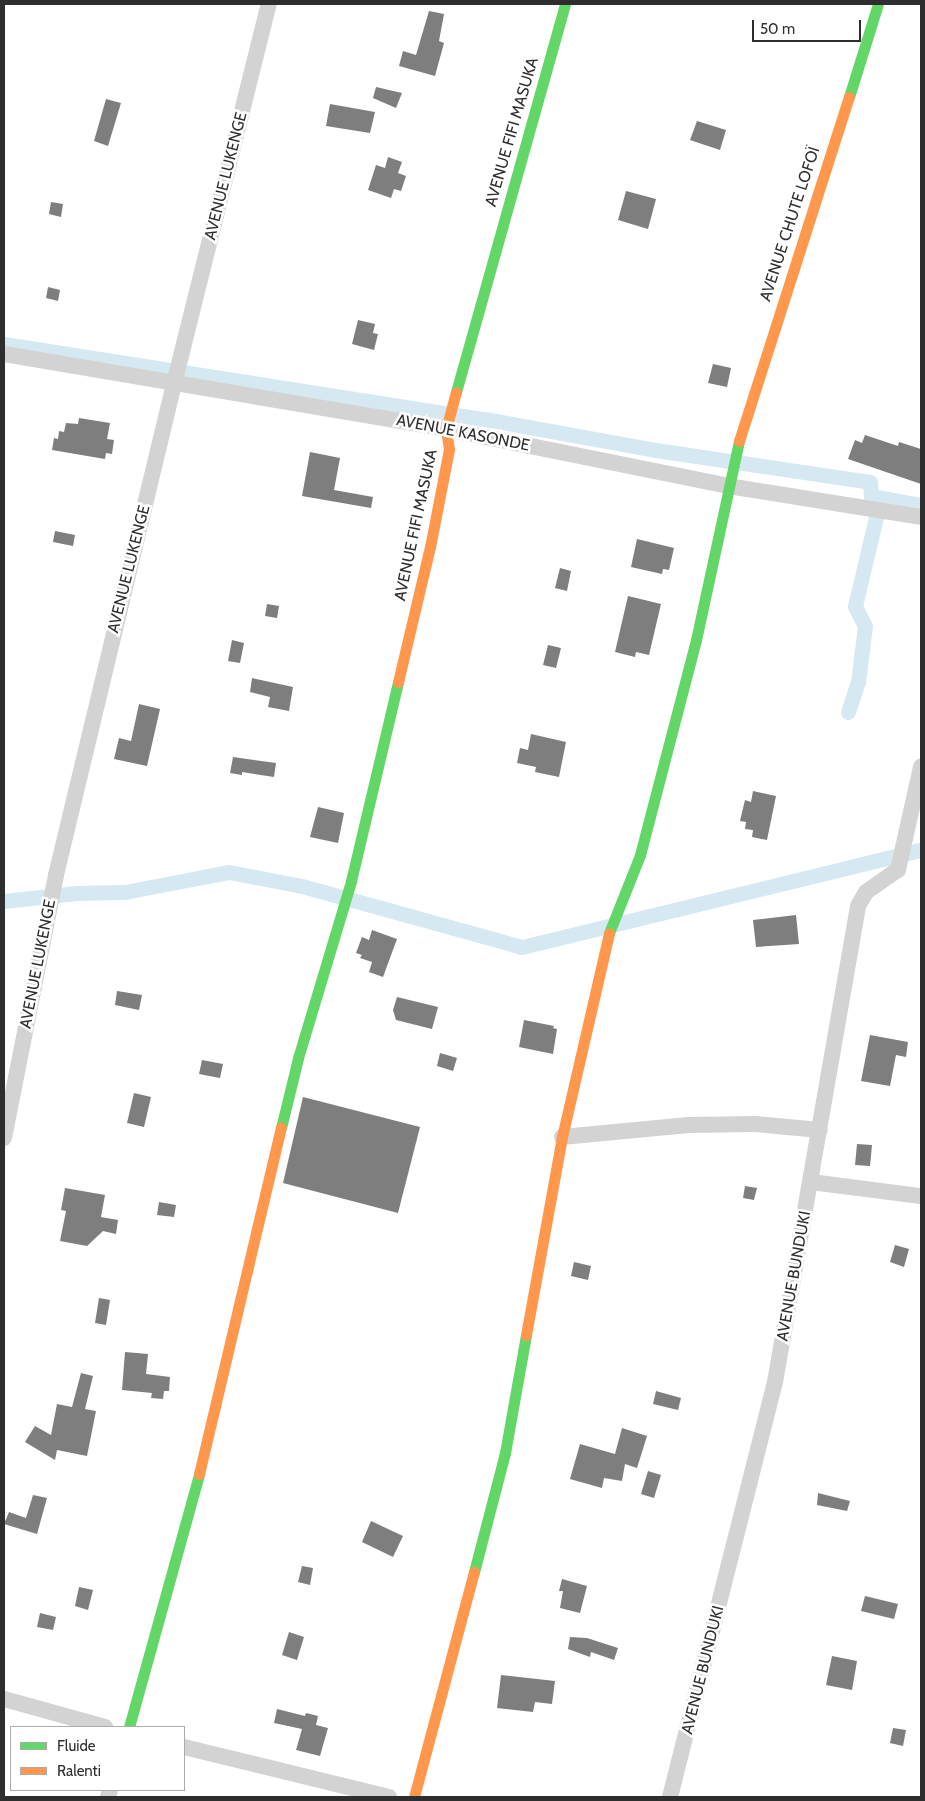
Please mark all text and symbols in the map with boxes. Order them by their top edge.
scale bar [755,10,864,42]
text: 50 m [760,20,795,38]
street label: AVENUE FIFI MASUKA [482,55,542,209]
street label: AVENUE LUKENGE [201,110,251,242]
street label: AVENUE CHUTE LOFOÏ [756,144,824,304]
street label: AVENUE KASONDE [395,411,531,455]
street label: AVENUE FIFI MASUKA [391,448,441,602]
street label: AVENUE LUKENGE [104,503,154,635]
street label: AVENUE LUKENGE [16,898,60,1030]
street label: AVENUE BUNDUKI [773,1209,815,1343]
street label: AVENUE BUNDUKI [678,1604,728,1736]
legend [10,1726,185,1791]
text: Fluide [57,1737,95,1755]
text: Ralenti [57,1762,101,1780]

